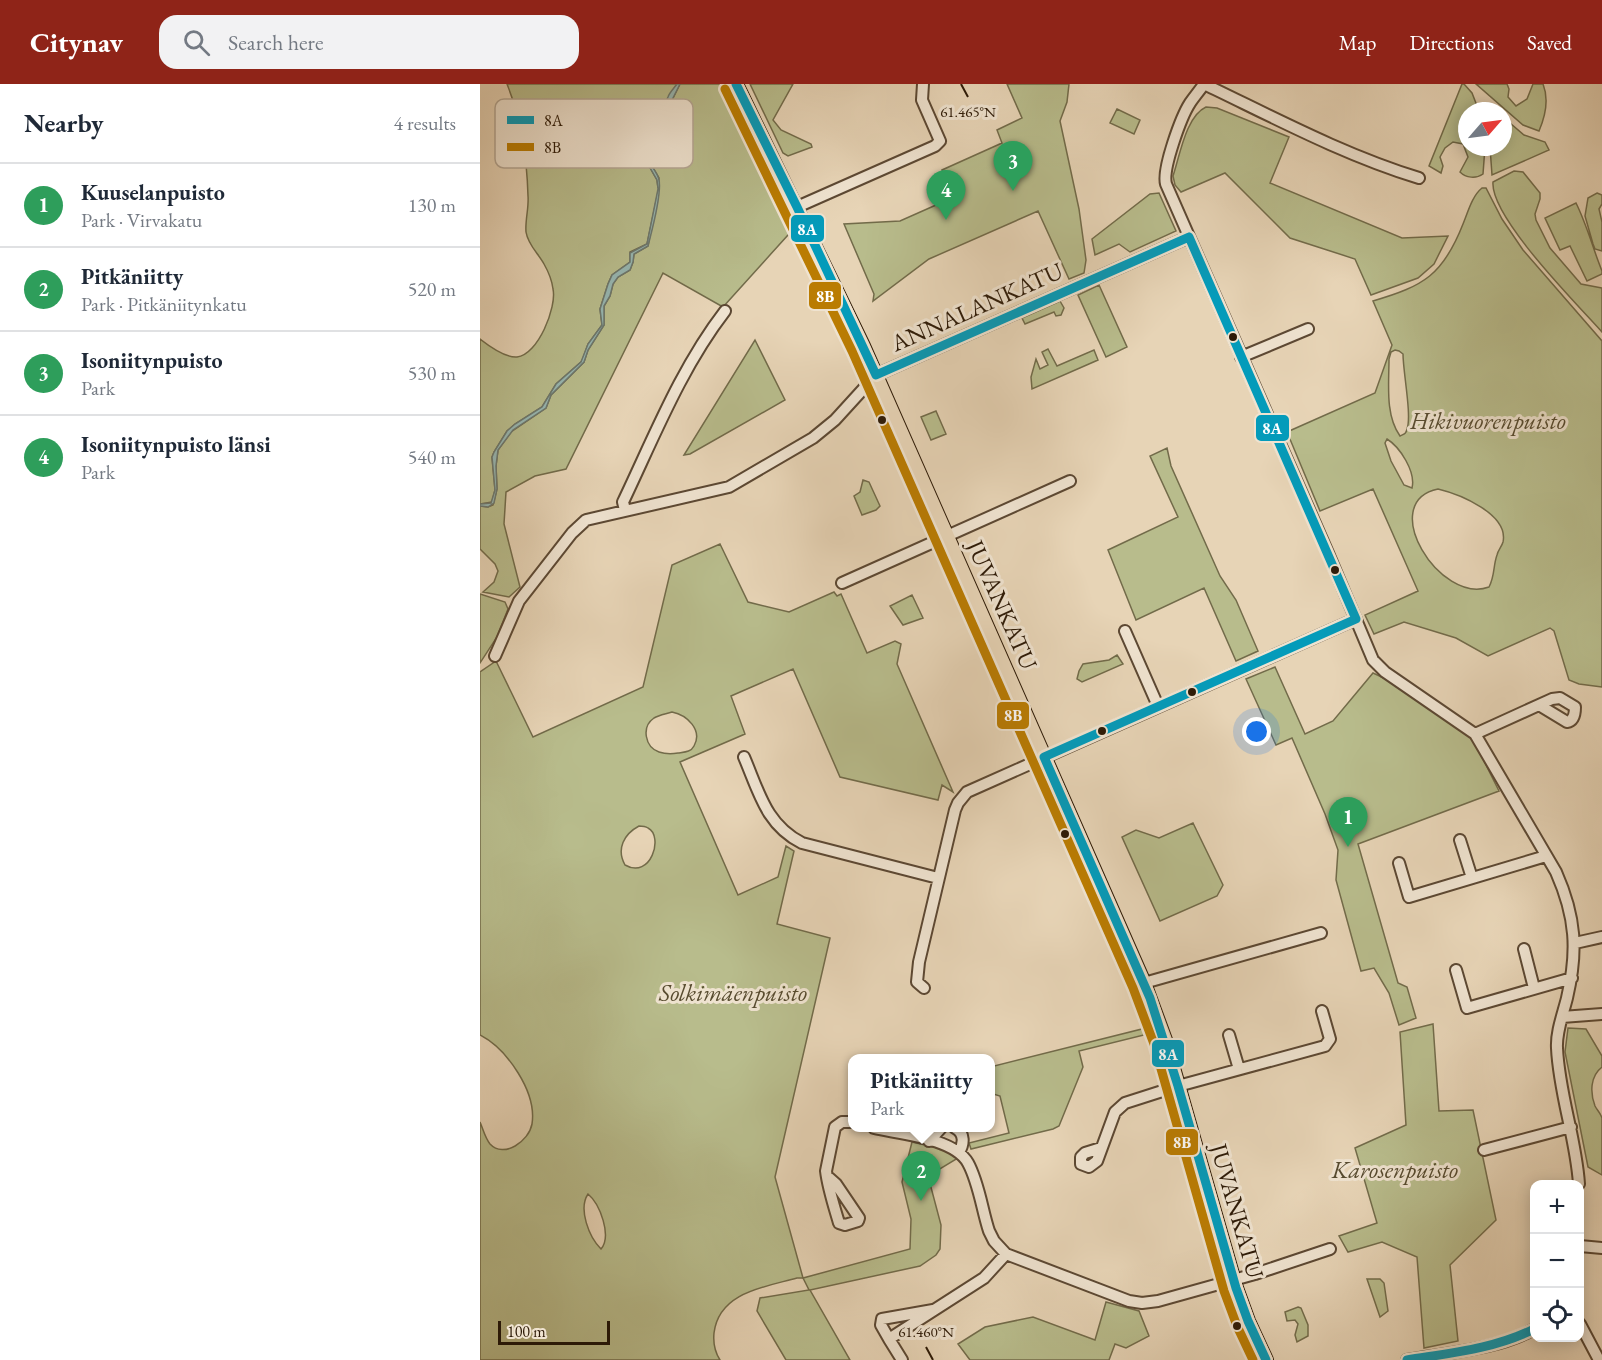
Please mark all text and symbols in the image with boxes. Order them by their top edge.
search box [159,15,579,69]
text: Citynav [30,24,123,60]
icon: search [180,26,213,59]
text: Search here [228,28,324,57]
text: Map [1339,29,1376,56]
text: Directions [1409,29,1494,56]
text: Saved [1527,29,1572,56]
legend [495,99,693,168]
text: 61.465°N [940,102,996,121]
north arrow [1458,102,1512,156]
text: Nearby [24,106,104,140]
text: 4 results [393,110,456,136]
text: 8A [544,110,564,131]
text: 8B [544,137,561,158]
pin: 3 [994,141,1032,191]
pin: 4 [926,170,966,220]
text: Kuuselanpuisto [81,178,225,207]
text: 1 [38,192,49,218]
text: 130 m [408,192,456,218]
text: Park · Virvakatu [81,207,202,233]
line badge: 8A [790,214,825,243]
text: 8A [797,219,817,240]
street label: ANNALANKATU [885,255,1068,359]
text: Pitkäniitty [81,262,183,291]
text: 2 [38,276,49,302]
text: 520 m [408,276,456,302]
line badge: 8B [808,281,842,310]
text: 8B [816,286,834,307]
text: Park · Pitkäniitynkatu [81,291,247,317]
unlabelled marker [1227,331,1239,343]
text: Isoniitynpuisto [81,346,223,375]
text: 3 [38,360,49,386]
text: 530 m [408,360,456,386]
text: Park [81,375,115,401]
park label: Hikivuorenpuisto [1409,405,1566,436]
unlabelled marker [876,414,888,426]
line badge: 8A [1255,414,1290,442]
text: 8A [1262,418,1282,439]
text: Isoniitynpuisto länsi [81,430,271,459]
text: 4 [38,444,49,470]
text: 540 m [408,444,456,470]
text: Park [81,459,115,485]
street label: JUVANKATU [959,533,1045,675]
unlabelled marker [1329,564,1341,576]
unlabelled marker [1186,686,1198,698]
line badge: 8B [996,701,1030,730]
text: 8B [1004,705,1022,726]
your location [1242,717,1271,746]
unlabelled marker [1096,725,1108,737]
pin: 1 [1328,798,1368,847]
unlabelled marker [1059,828,1071,840]
park label: Solkimäenpuisto [658,977,807,1008]
line badge: 8A [1151,1039,1185,1068]
text: 8A [1158,1044,1178,1065]
popup [848,1054,995,1132]
text: Pitkäniitty [870,1066,973,1095]
text: Park [870,1095,904,1121]
line badge: 8B [1165,1128,1199,1156]
text: 8B [1173,1132,1191,1153]
street label: JUVANKATU [1203,1138,1272,1282]
pin: 2 [902,1152,940,1201]
park label: Karosenpuisto [1331,1154,1458,1185]
map controls [1530,1180,1584,1342]
button: + [1530,1180,1584,1234]
button: − [1530,1234,1584,1288]
button: locate [1530,1288,1584,1342]
scale bar [498,1318,610,1346]
unlabelled marker [1231,1320,1243,1332]
text: 100 m [507,1321,546,1342]
text: 61.460°N [898,1322,954,1341]

